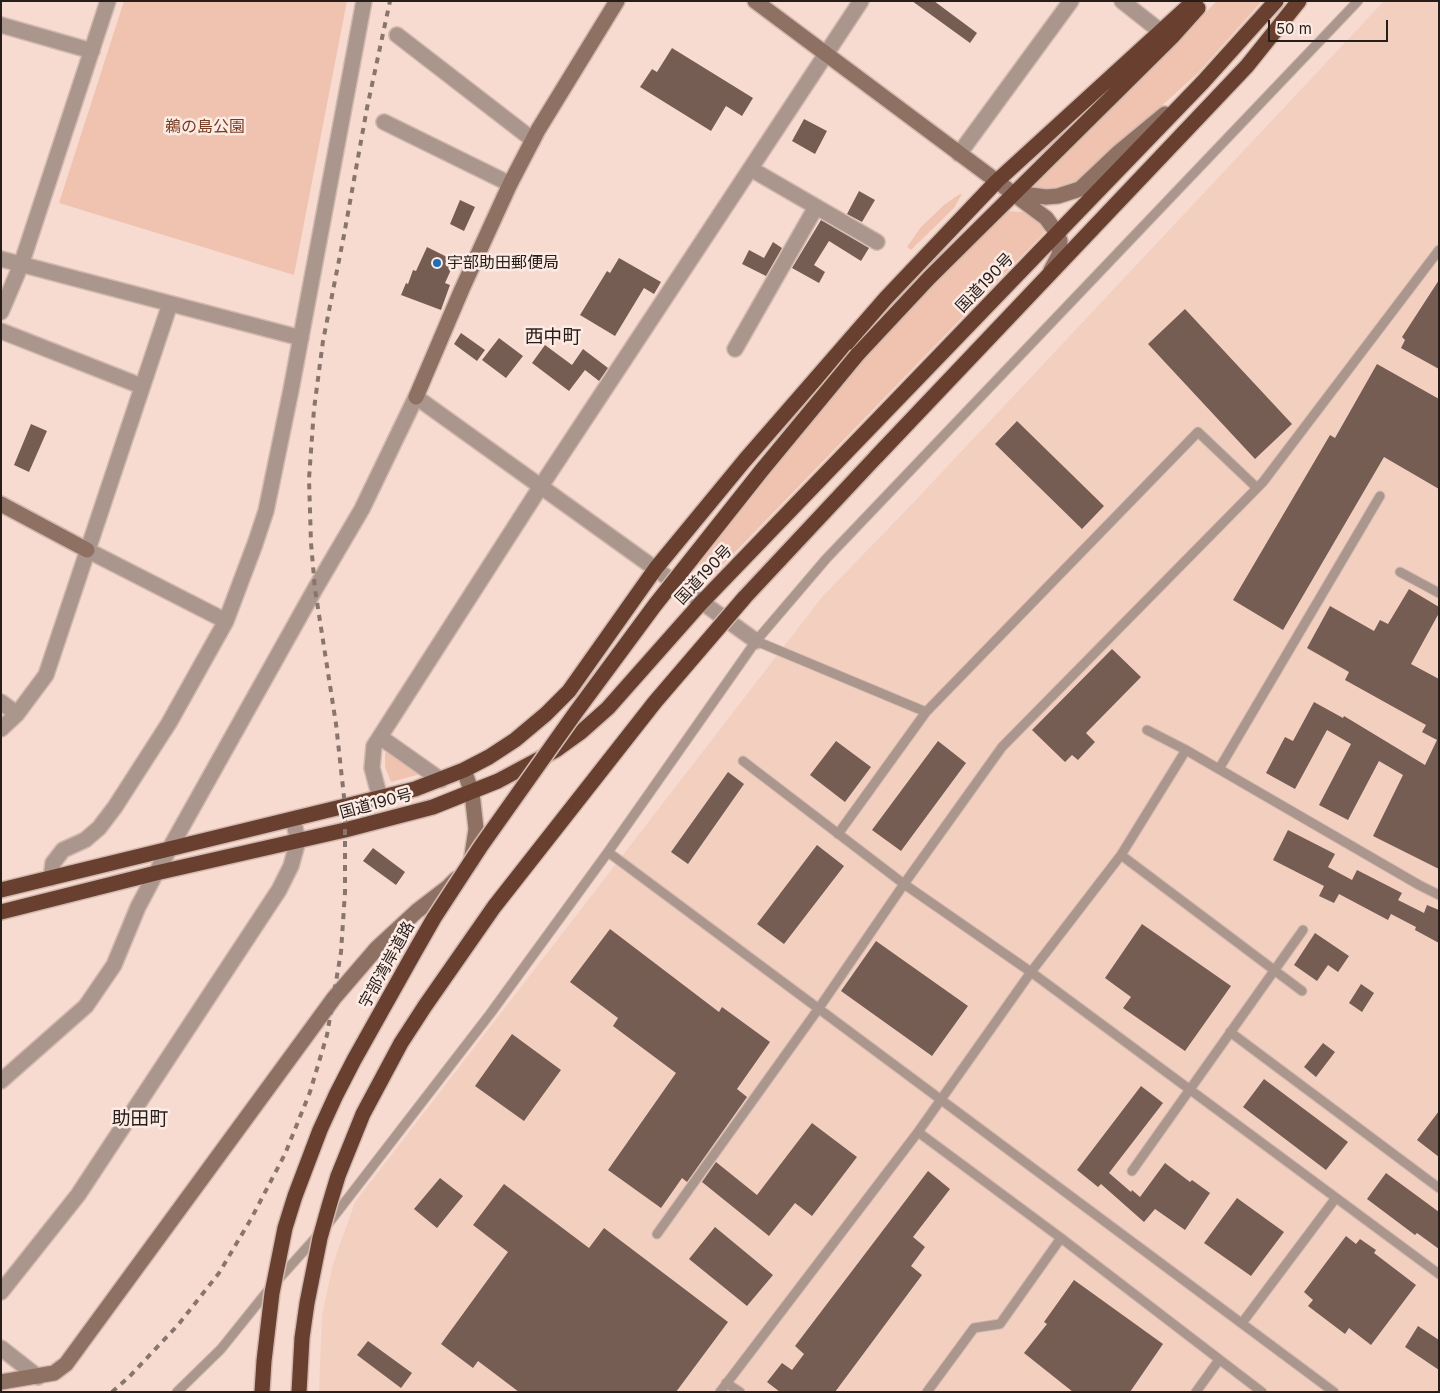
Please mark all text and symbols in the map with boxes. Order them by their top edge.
scale bar [1270,10,1390,42]
text: 50 m [1276,19,1312,38]
park label: 鵜の島公園 [165,117,245,137]
street label: 国道190号 [952,250,1018,316]
place label: 宇部助田郵便局 [447,253,559,273]
marker: 宇部助田郵便局 [431,257,443,269]
district label: 西中町 [525,326,581,348]
street label: 国道190号 [672,541,736,609]
street label: 国道190号 [338,785,414,823]
street label: 宇部湾岸道路 [355,918,419,1012]
district label: 助田町 [112,1108,168,1130]

